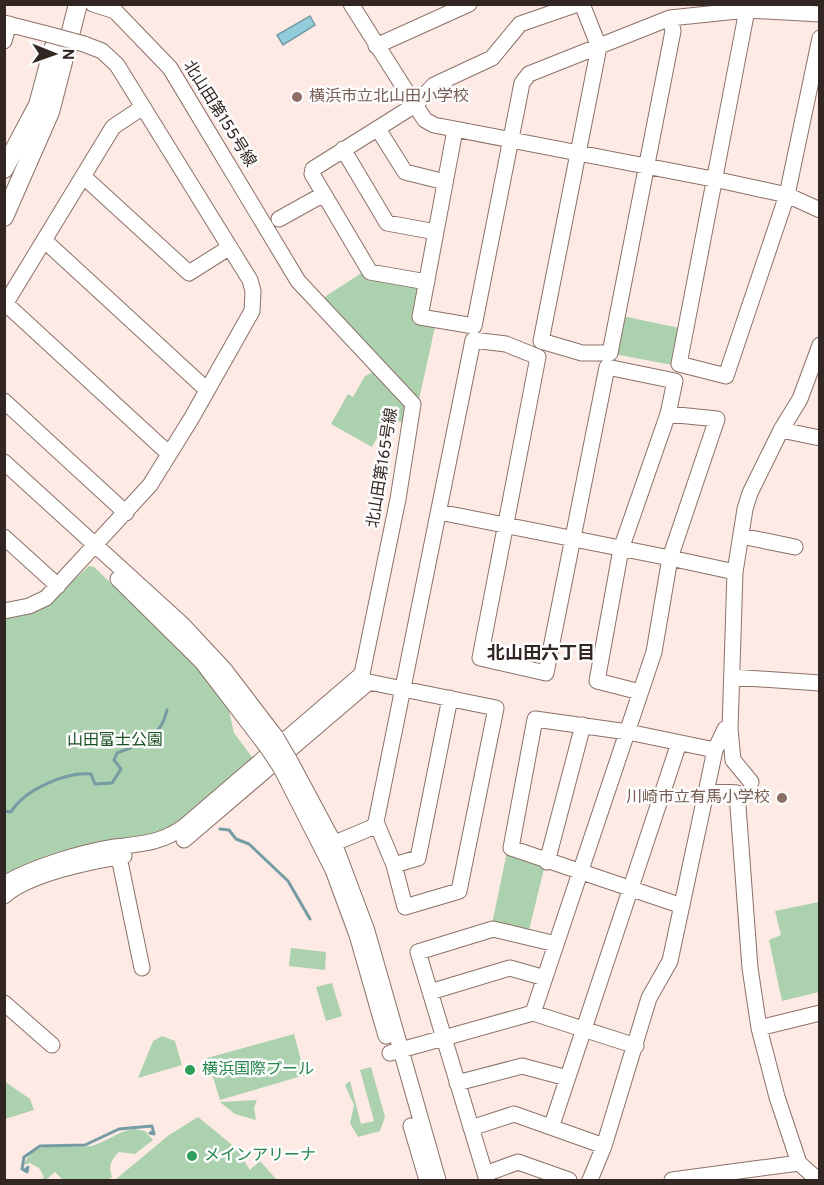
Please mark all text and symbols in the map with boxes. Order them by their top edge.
north arrow [24,24,84,84]
text: N [57,48,77,60]
street label: 北山田第155号線 [178,57,260,171]
place label: 横浜市立北山田小学校 [309,87,469,107]
marker: 横浜市立北山田小学校 [290,90,304,104]
street label: 北山田第165号線 [364,406,402,530]
district label: 北山田六丁目 [487,643,595,666]
park label: 山田富士公園 [67,731,163,751]
place label: 川崎市立有馬小学校 [626,788,770,808]
marker: 川崎市立有馬小学校 [775,791,789,805]
place label: 横浜国際プール [202,1060,314,1080]
marker: 横浜国際プール [183,1063,197,1077]
place label: メインアリーナ [204,1146,316,1166]
marker: メインアリーナ [185,1149,199,1163]

